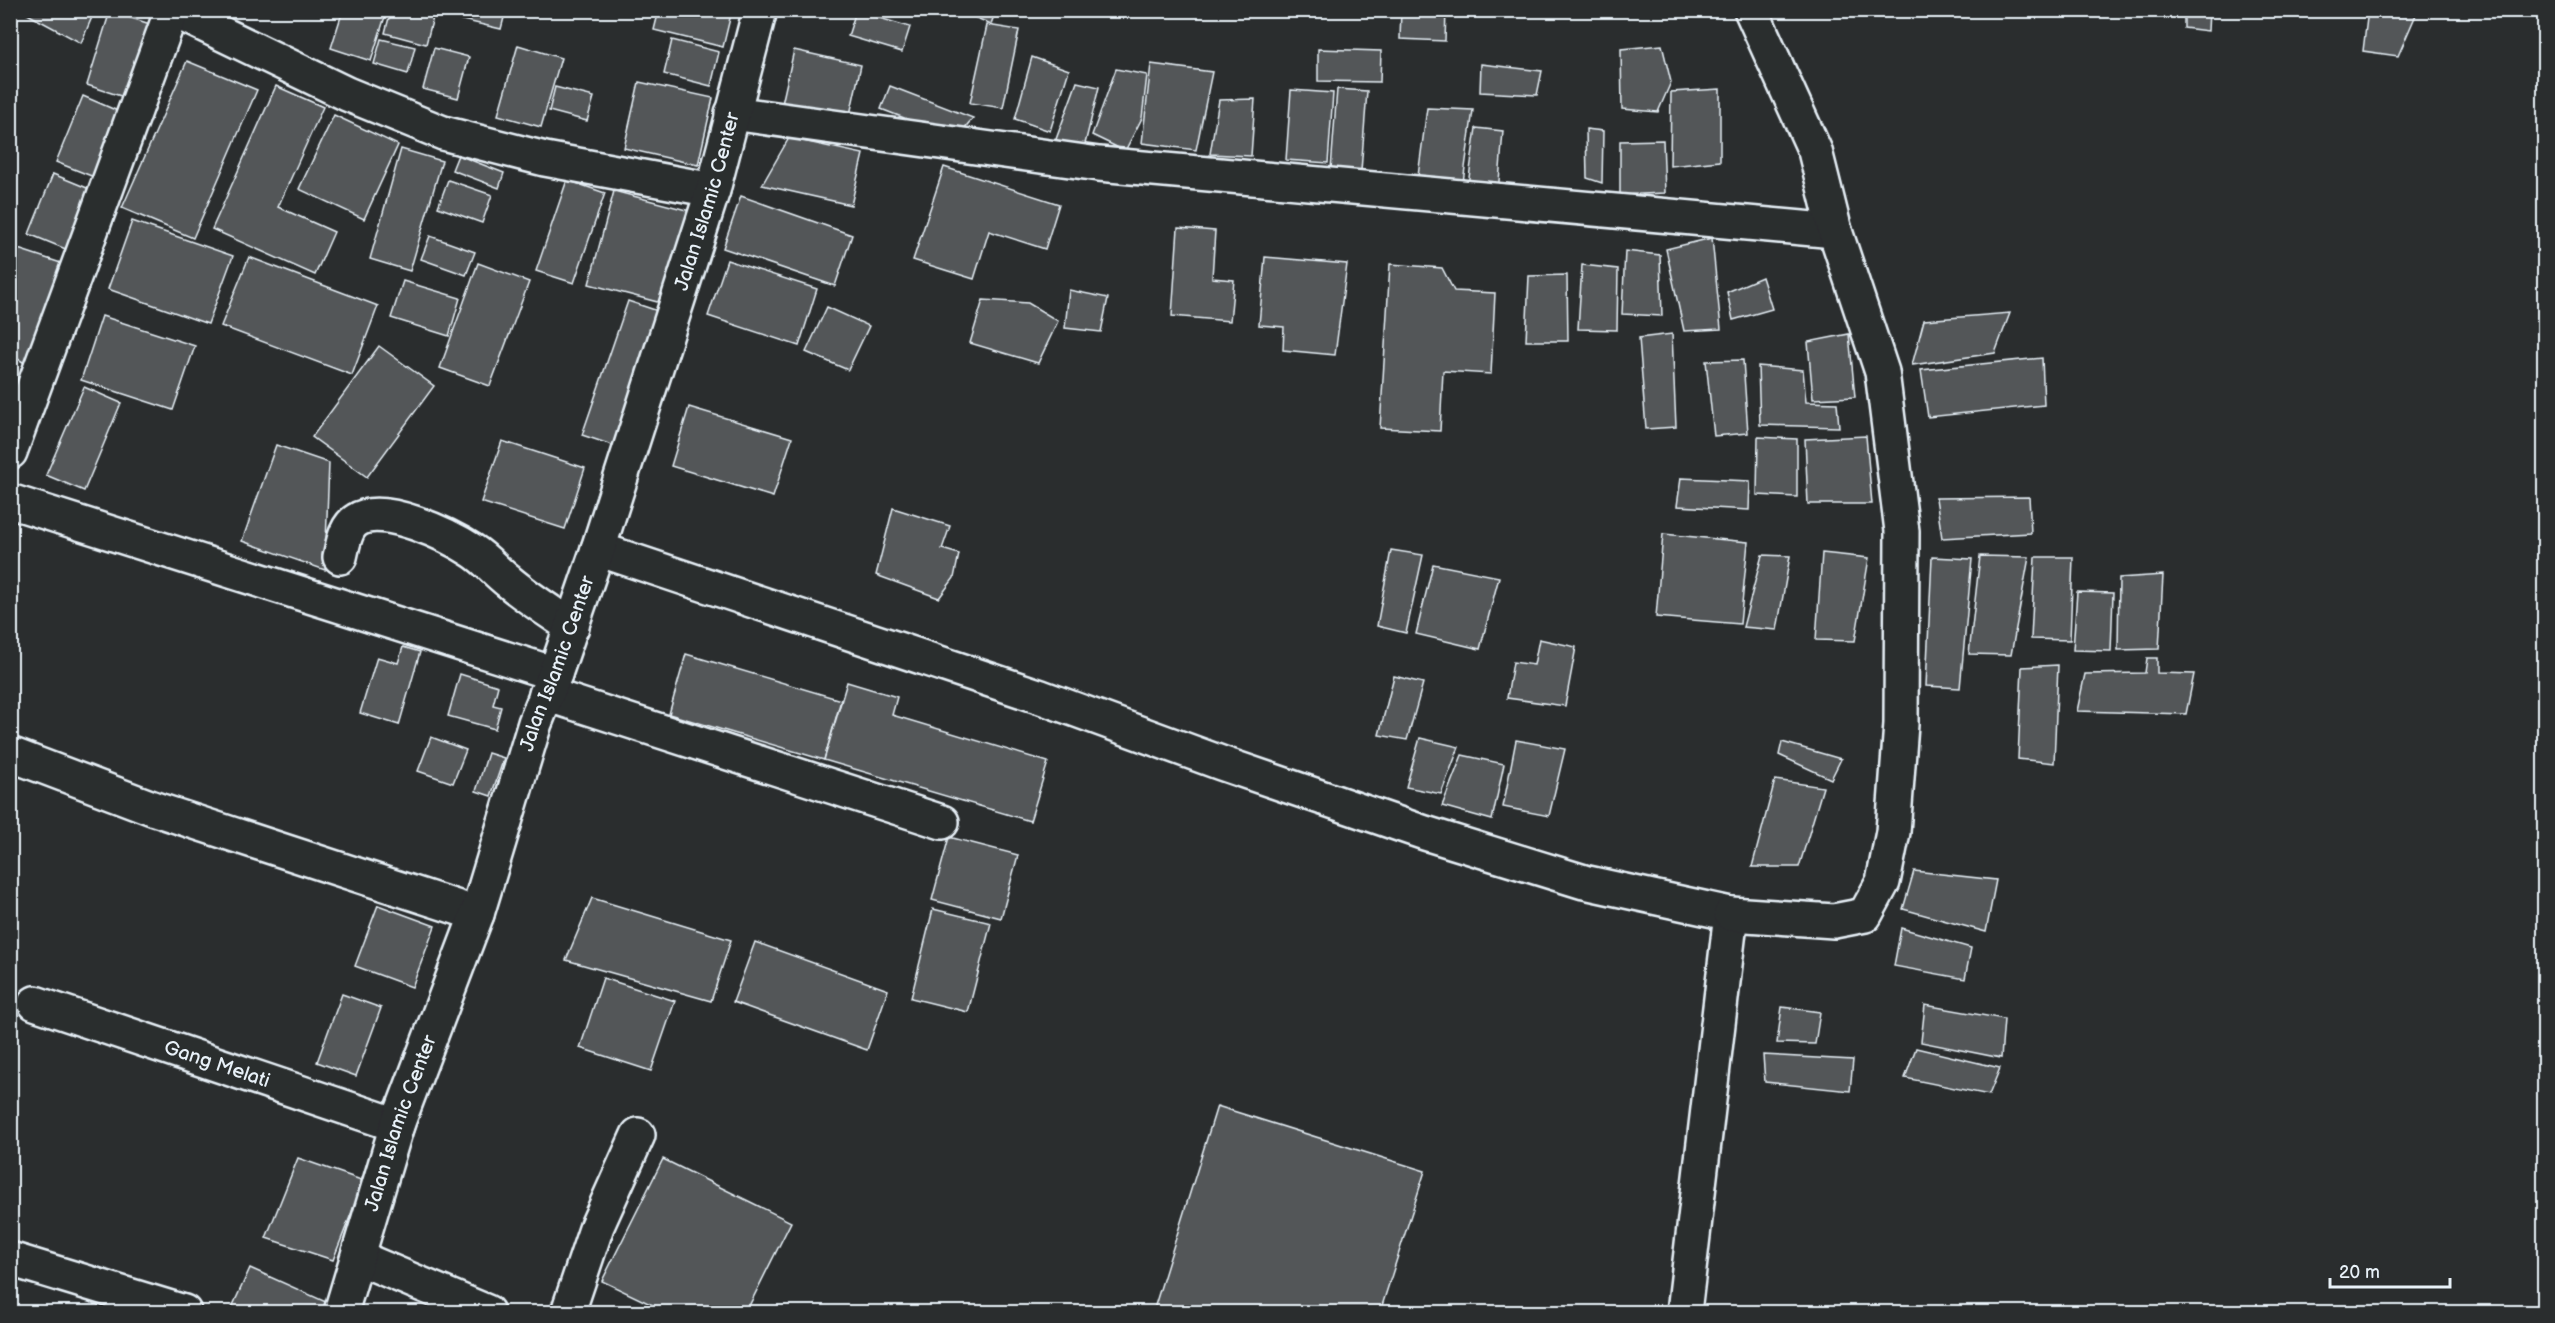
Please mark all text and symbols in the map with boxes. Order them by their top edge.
street label: Jalan Islamic Center [670,109,745,294]
street label: Jalan Islamic Center [515,572,600,754]
street label: Jalan Islamic Center [360,1031,442,1214]
street label: Gang Melati [161,1035,273,1093]
scale bar [2330,1251,2450,1289]
text: 20 m [2339,1262,2380,1283]

